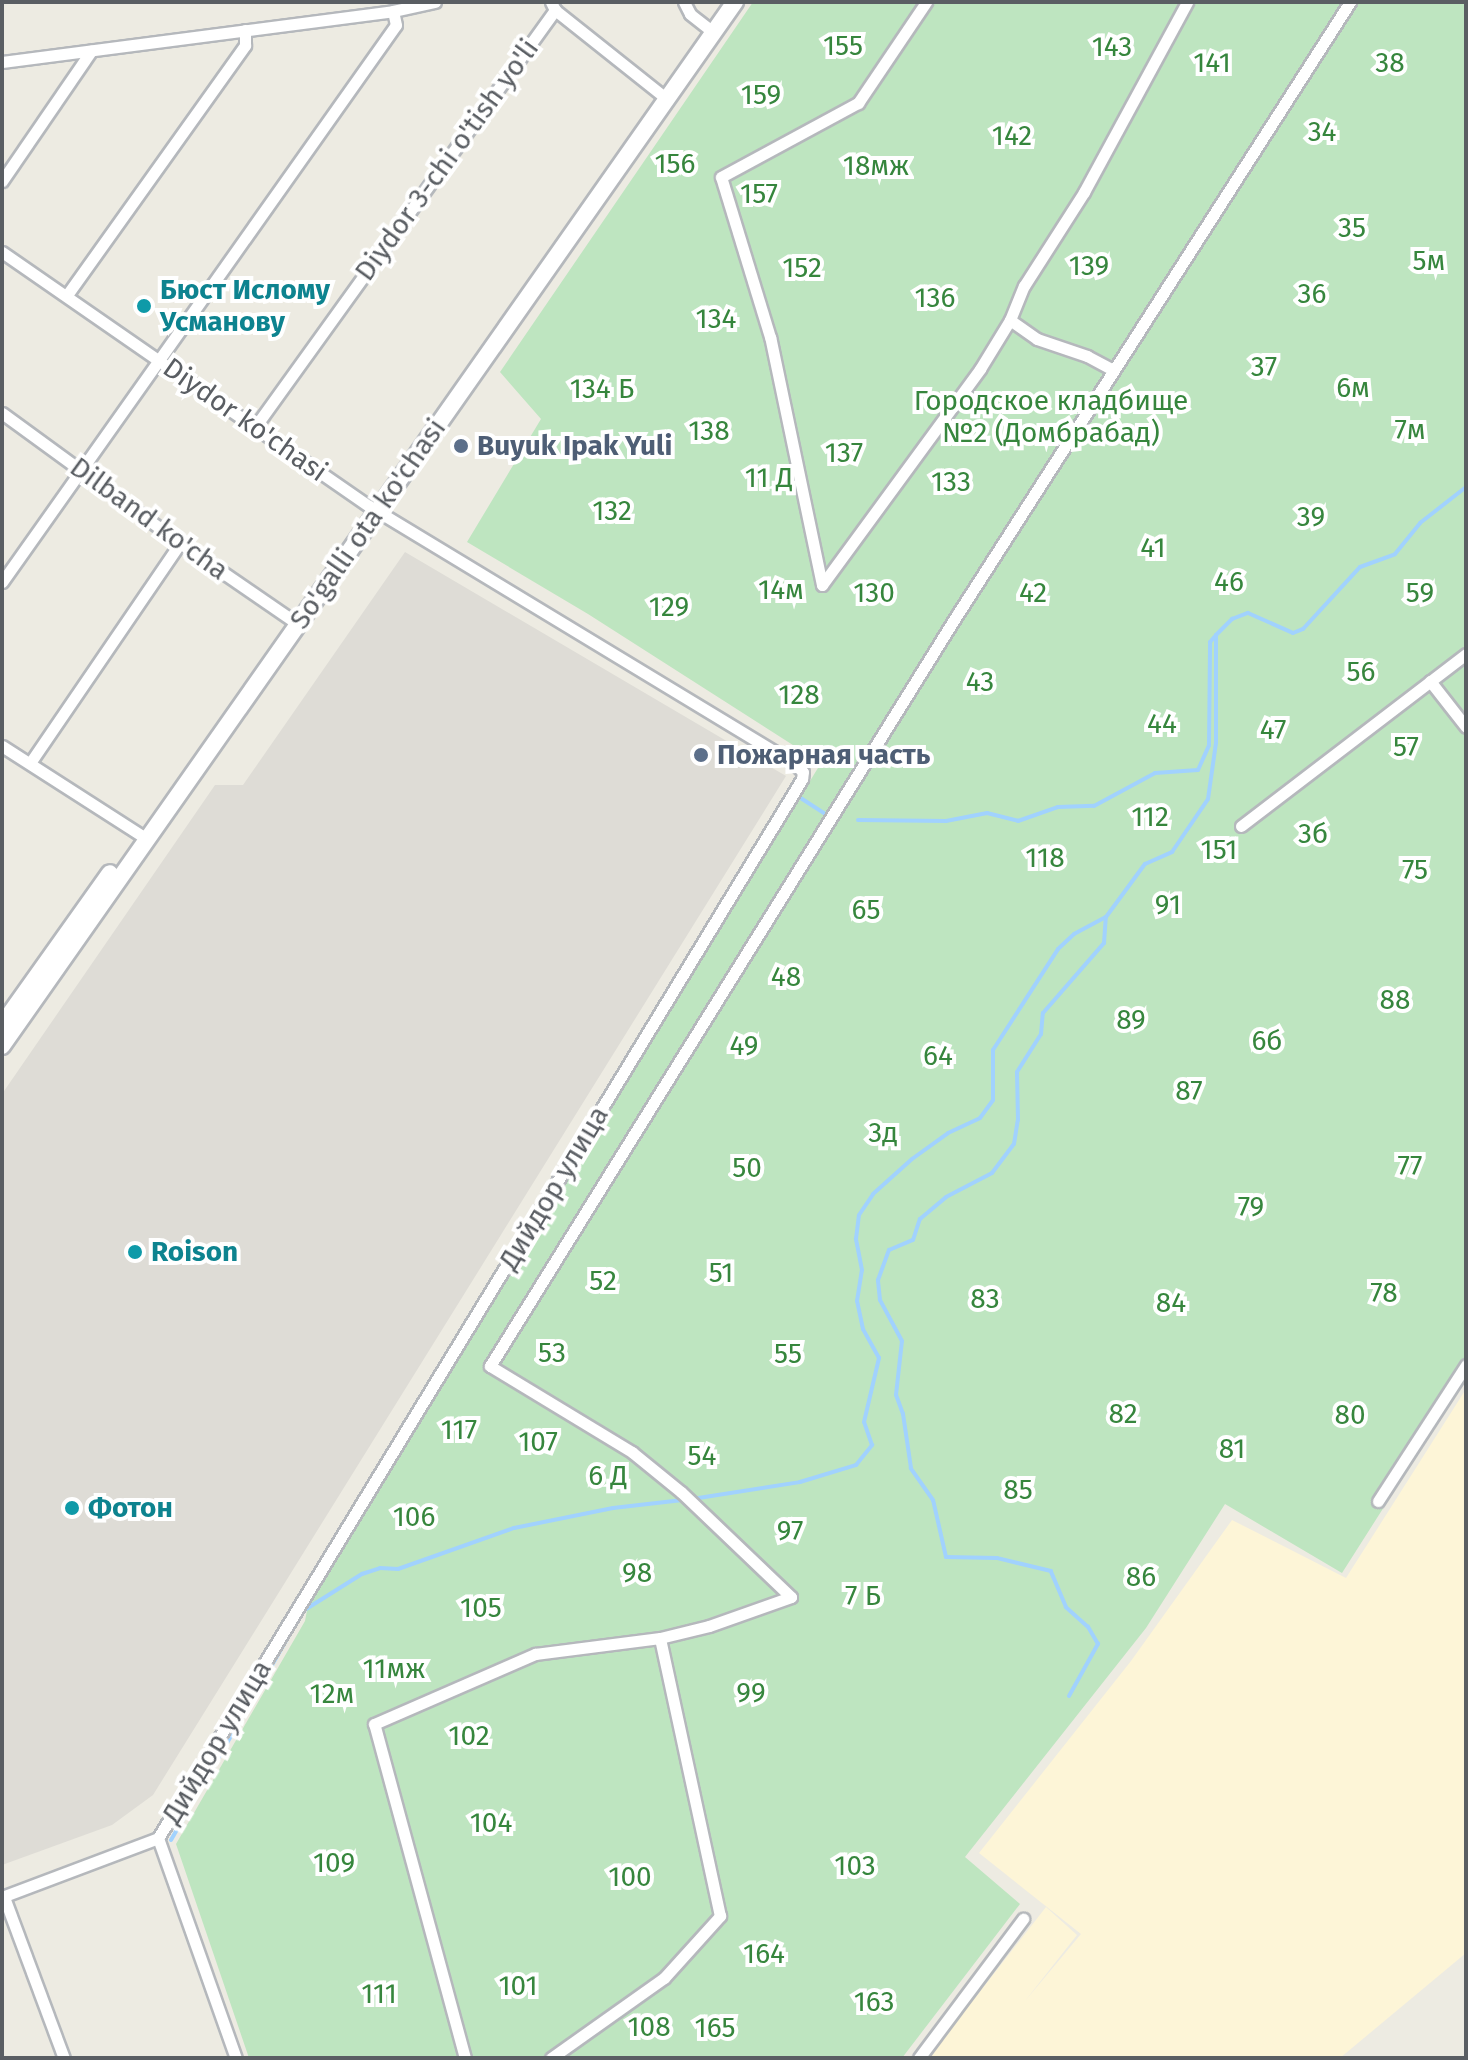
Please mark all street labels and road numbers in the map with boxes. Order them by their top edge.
street label: Diydor 3-chi o'tish yo'li [348,33,546,287]
street label: Diydor ko'chasi [156,351,334,489]
street label: So'galli ota ko'chasi [283,412,453,636]
street label: Dilband ko'cha [63,450,235,588]
street label: Дийдор улица [492,1100,616,1276]
street label: Дийдор улица [155,1654,279,1830]

